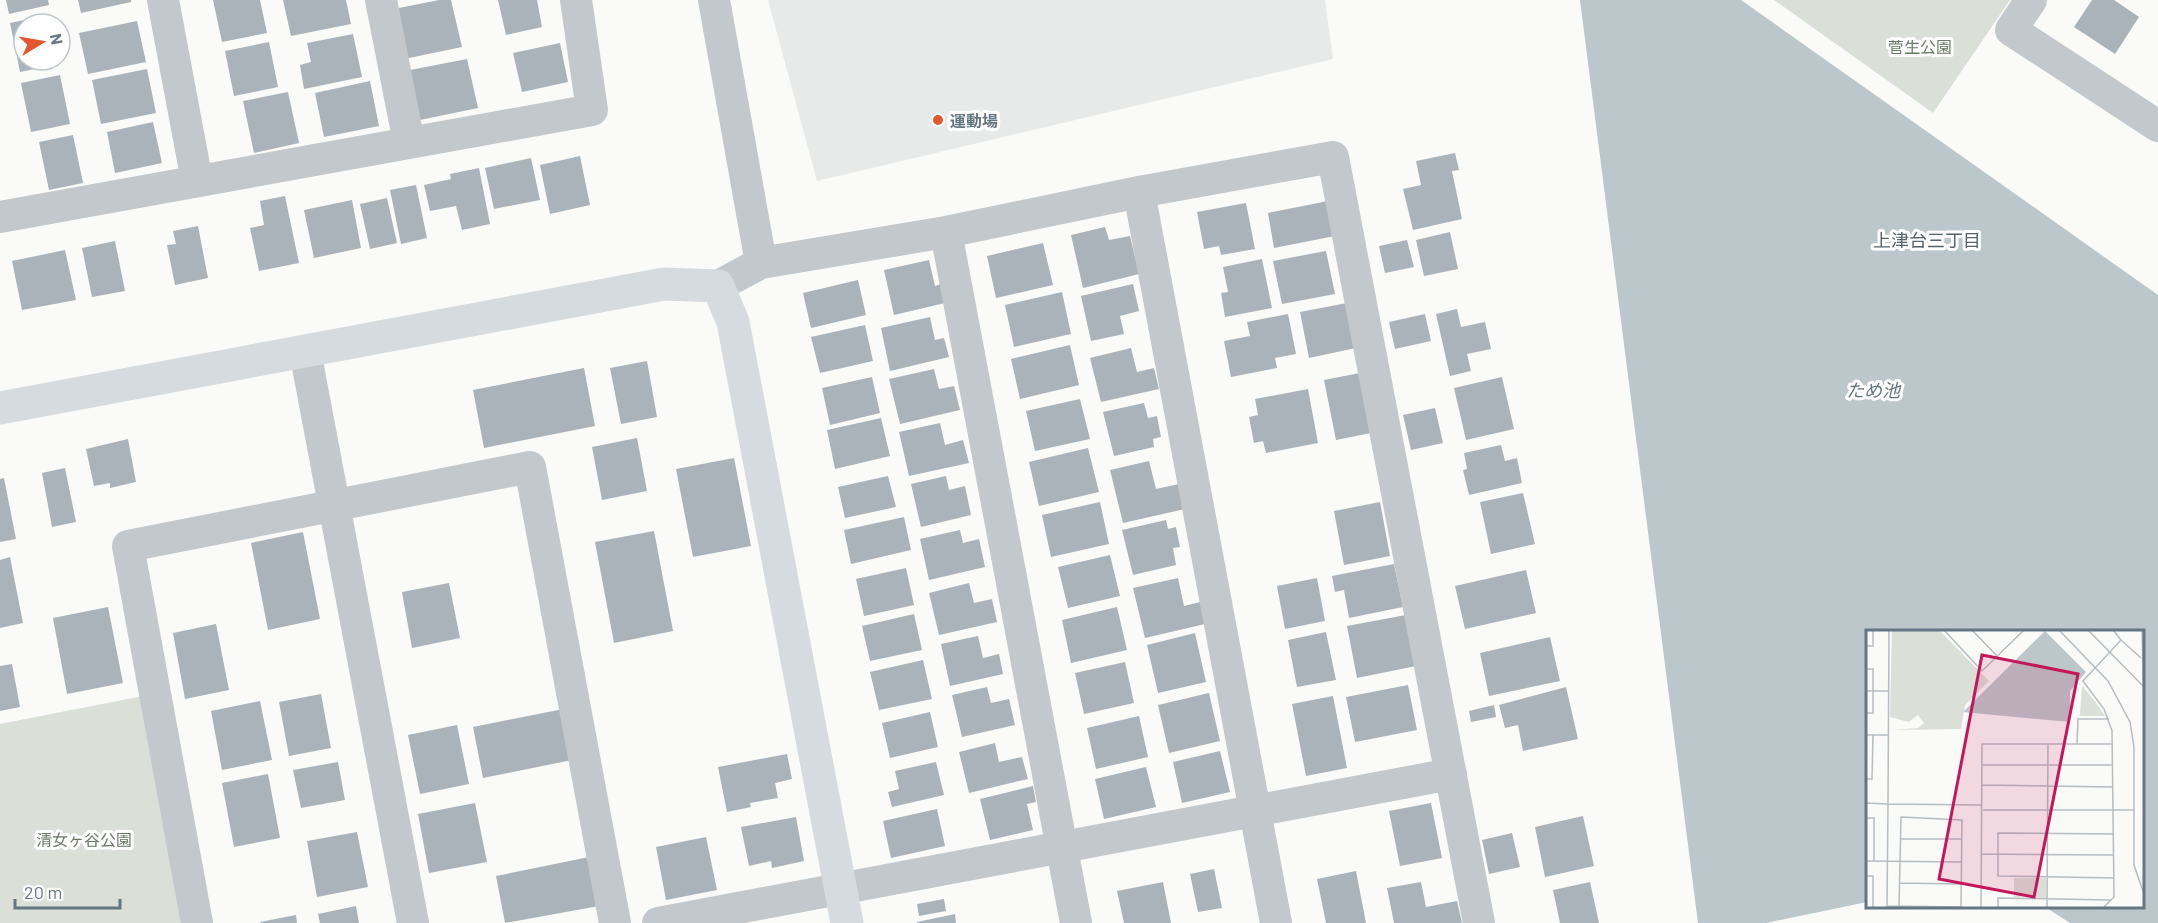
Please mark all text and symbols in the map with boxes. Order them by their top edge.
north arrow [12,12,72,72]
text: N [47,32,68,46]
park label: 菅生公園 [1888,37,1952,56]
place label: 運動場 [950,111,998,130]
marker: 運動場 [931,113,945,127]
district label: 上津台三丁目 [1873,229,1981,251]
water label: ため池 [1846,379,1902,401]
inset map [1866,630,2143,908]
park label: 清女ヶ谷公園 [36,830,132,849]
scale bar [15,872,120,910]
text: 20 m [24,881,62,903]

